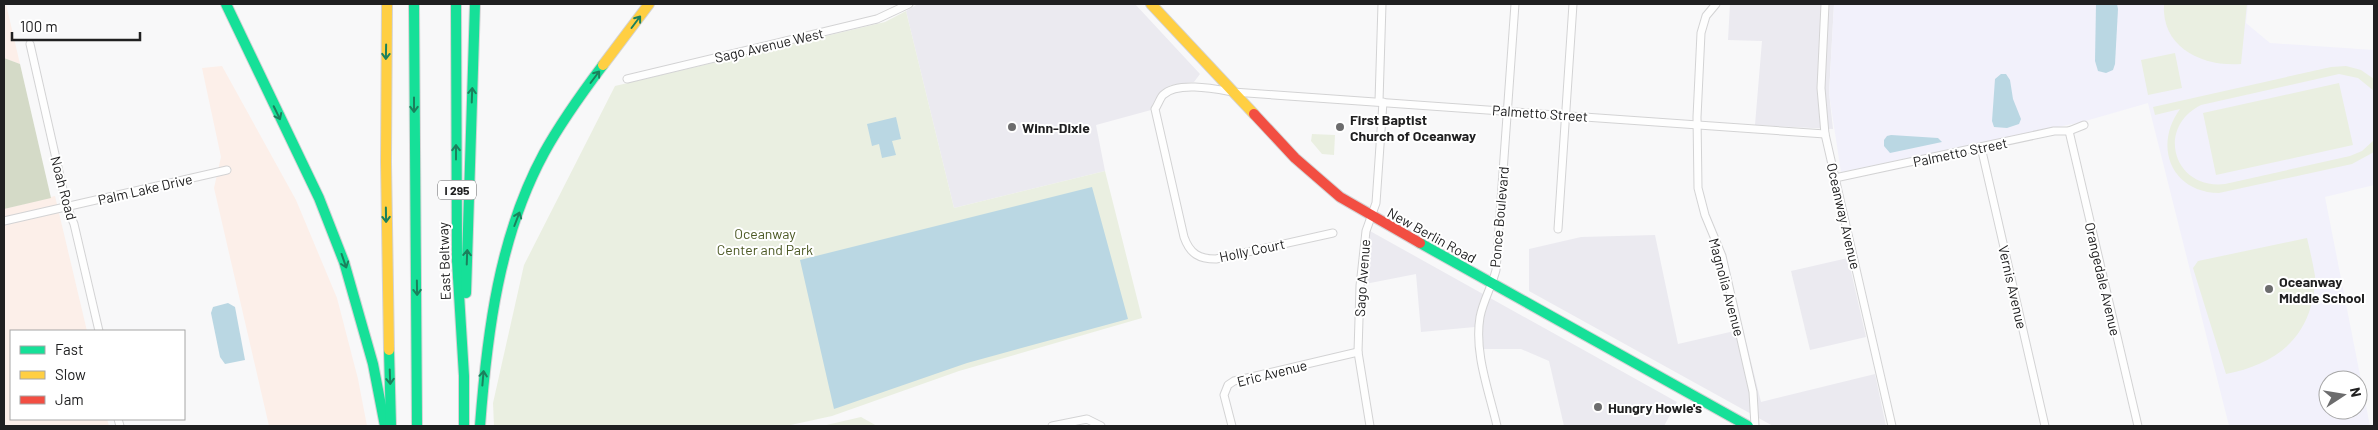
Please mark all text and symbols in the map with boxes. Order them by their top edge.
scale bar [12,10,140,42]
one-way arrow [630,16,641,30]
text: 100 m [20,17,58,35]
street label: Sago Avenue West [713,24,825,66]
one-way arrow [381,44,391,60]
one-way arrow [590,70,600,84]
one-way arrow [467,87,477,104]
one-way arrow [409,96,419,113]
street label: Palmetto Street [1491,101,1589,125]
one-way arrow [273,105,282,120]
place label: First Baptist Church of Oceanway [1350,111,1476,144]
place label: Winn-Dixie [1022,119,1090,136]
marker: Winn-Dixie [1006,121,1018,133]
marker: First Baptist Church of Oceanway [1334,121,1346,133]
street label: Palmetto Street [1911,134,2009,170]
one-way arrow [451,145,461,161]
street label: Noah Road [47,154,81,222]
street label: Oceanway Avenue [1823,161,1865,271]
street label: Ponce Boulevard [1486,166,1512,268]
street label: Palm Lake Drive [96,170,194,208]
road number: I 295 [438,180,476,200]
street label: New Berlin Road [1385,204,1479,266]
one-way arrow [381,206,391,223]
one-way arrow [513,212,522,227]
street label: Orangedale Avenue [2082,220,2124,338]
street label: East Beltway [434,221,454,300]
park label: Oceanway Center and Park [717,225,813,258]
street label: Holly Court [1218,235,1286,265]
street label: Magnolia Avenue [1706,236,1748,338]
street label: Sago Avenue [1351,239,1373,317]
street label: Vernis Avenue [1995,244,2031,330]
one-way arrow [463,249,472,265]
one-way arrow [339,253,349,269]
place label: Oceanway Middle School [2279,273,2365,306]
one-way arrow [412,280,422,296]
marker: Oceanway Middle School [2263,283,2275,295]
legend [10,330,185,420]
text: Fast [55,340,83,358]
street label: Eric Avenue [1235,356,1309,390]
text: Slow [55,365,86,383]
one-way arrow [385,369,394,385]
one-way arrow [479,370,488,386]
north arrow [2318,370,2368,420]
text: N [2347,386,2365,399]
text: Jam [55,390,84,408]
place label: Hungry Howie's [1608,399,1702,416]
marker: Hungry Howie's [1592,401,1604,413]

